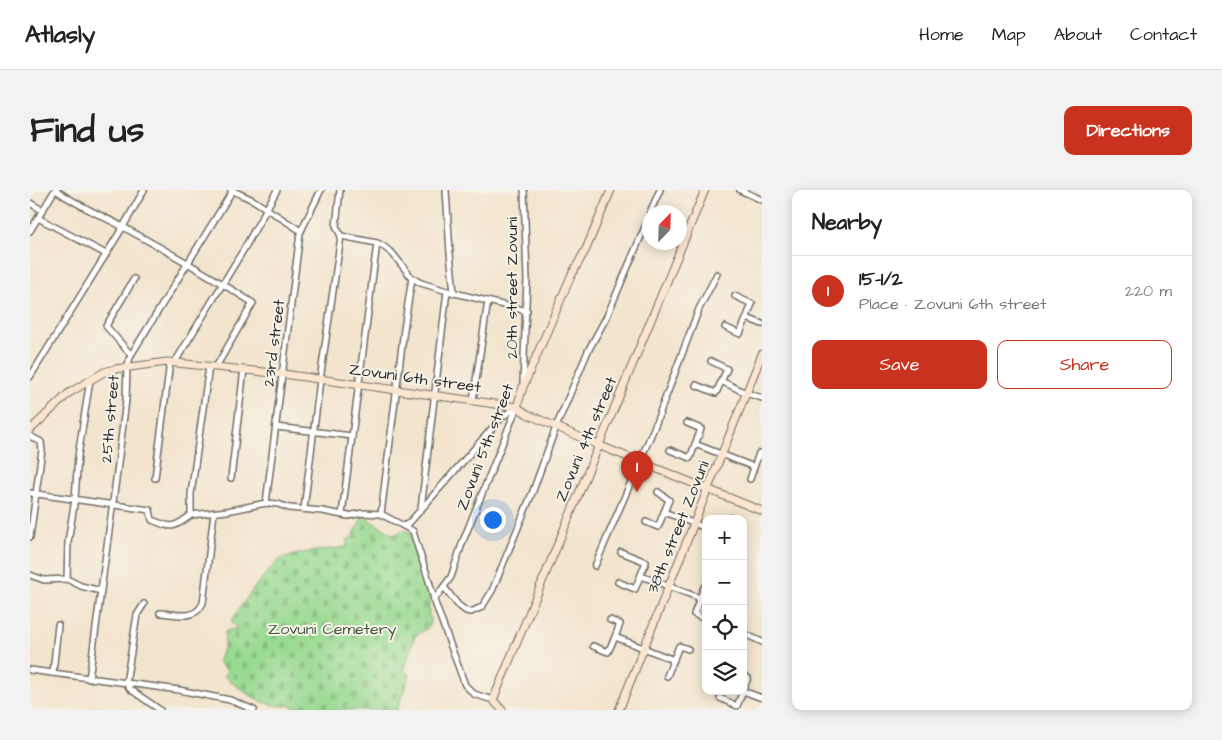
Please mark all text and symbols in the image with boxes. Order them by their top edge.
text: Atlasly [25,18,95,52]
text: Home [919,22,964,47]
text: Map [992,22,1026,47]
text: About [1054,22,1102,47]
text: Contact [1130,22,1197,47]
text: Find us [30,106,144,155]
button: Directions [1064,106,1192,155]
north arrow [642,205,687,250]
text: Nearby [812,208,882,237]
street label: 20th street Zovuni [501,216,523,359]
text: 15-1/2 [859,266,903,293]
text: 1 [827,280,829,302]
text: 220 m [1125,280,1172,302]
text: Place · Zovuni 6th street [859,293,1046,315]
street label: 23rd street [258,298,290,388]
button: Save [812,340,987,389]
button: Share [997,340,1172,389]
street label: Zovuni 6th street [348,358,483,398]
street label: 25th street [95,373,125,464]
street label: Zovuni 4th street [550,373,622,505]
street label: Zovuni 5th street [451,380,519,514]
pin: 1 [621,451,653,492]
street label: 38th street Zovuni [641,457,715,597]
your location [480,507,506,533]
map controls [702,515,747,695]
button: + [702,515,747,560]
button: − [702,560,747,605]
button: locate [702,605,747,650]
park label: Zovuni Cemetery [268,618,397,641]
button: layers [702,650,747,695]

